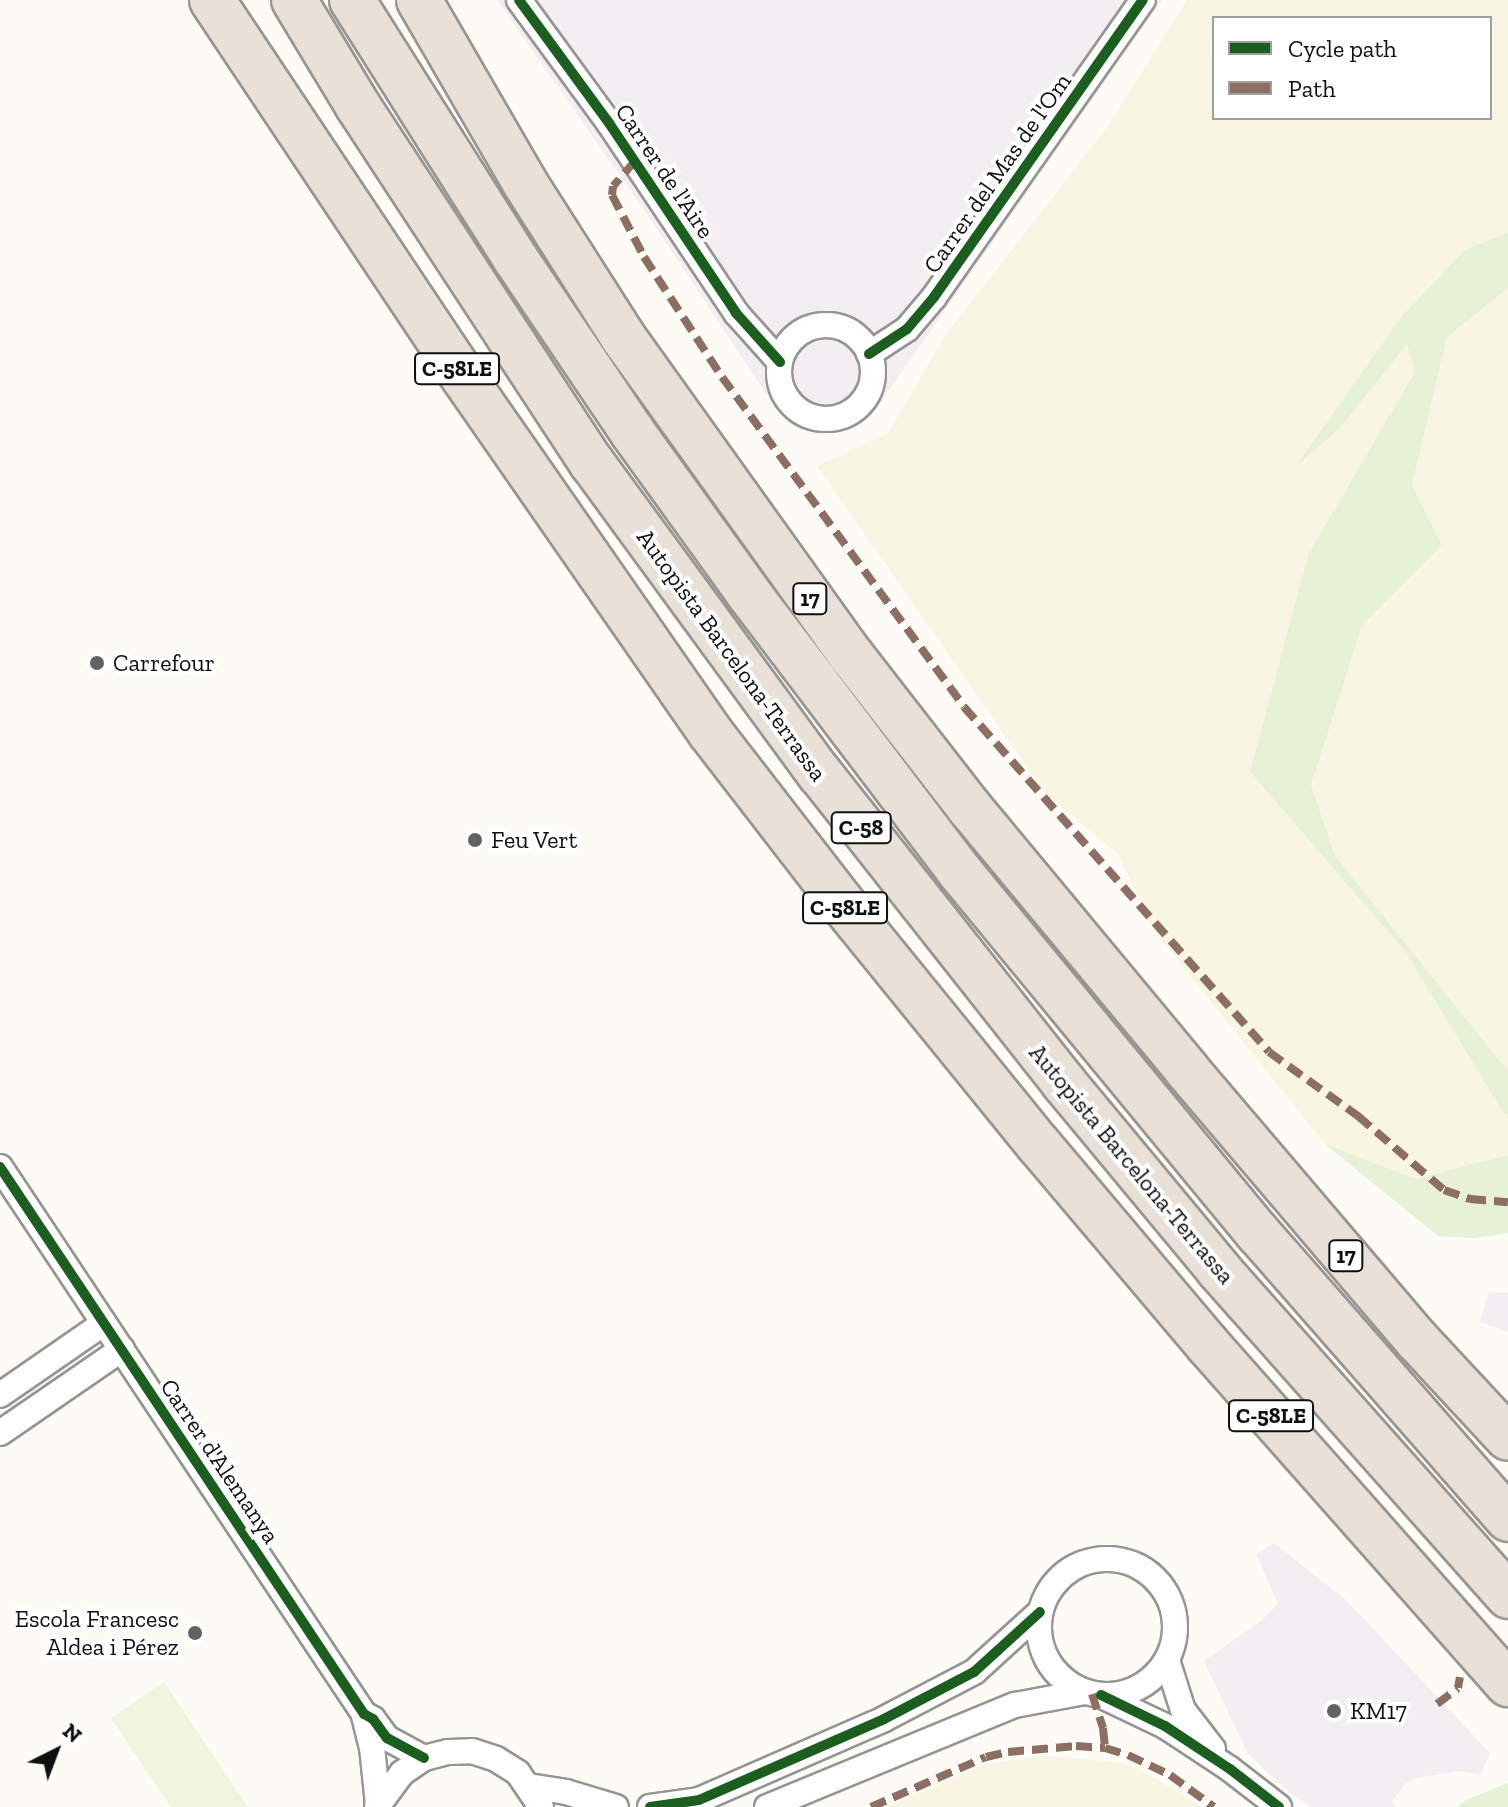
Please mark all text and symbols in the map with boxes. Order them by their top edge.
legend [1212,16,1492,120]
text: Cycle path [1288,34,1397,63]
street label: Carrer del Mas de l'Om [917,67,1077,279]
text: Path [1288,74,1336,103]
street label: Carrer de l'Aire [609,98,721,244]
road number: C-58LE [413,351,501,387]
street label: Autopista Barcelona-Terrassa [631,524,833,786]
road number: 17 [792,581,828,617]
place label: Carrefour [113,649,215,677]
marker: Carrefour [88,654,106,672]
road number: C-58 [829,810,893,846]
place label: Feu Vert [491,826,578,854]
marker: Feu Vert [466,831,484,849]
road number: C-58LE [801,890,889,926]
street label: Autopista Barcelona-Terrassa [1023,1038,1241,1290]
road number: 17 [1328,1238,1364,1274]
street label: Carrer d'Alemanya [154,1373,286,1549]
road number: C-58LE [1227,1398,1315,1434]
place label: Escola Francesc Aldea i Pérez [15,1605,179,1661]
marker: Escola Francesc Aldea i Pérez [186,1624,204,1642]
place label: KM17 [1350,1697,1407,1725]
marker: KM17 [1325,1702,1343,1720]
north arrow [16,1711,96,1791]
text: N [57,1717,88,1748]

